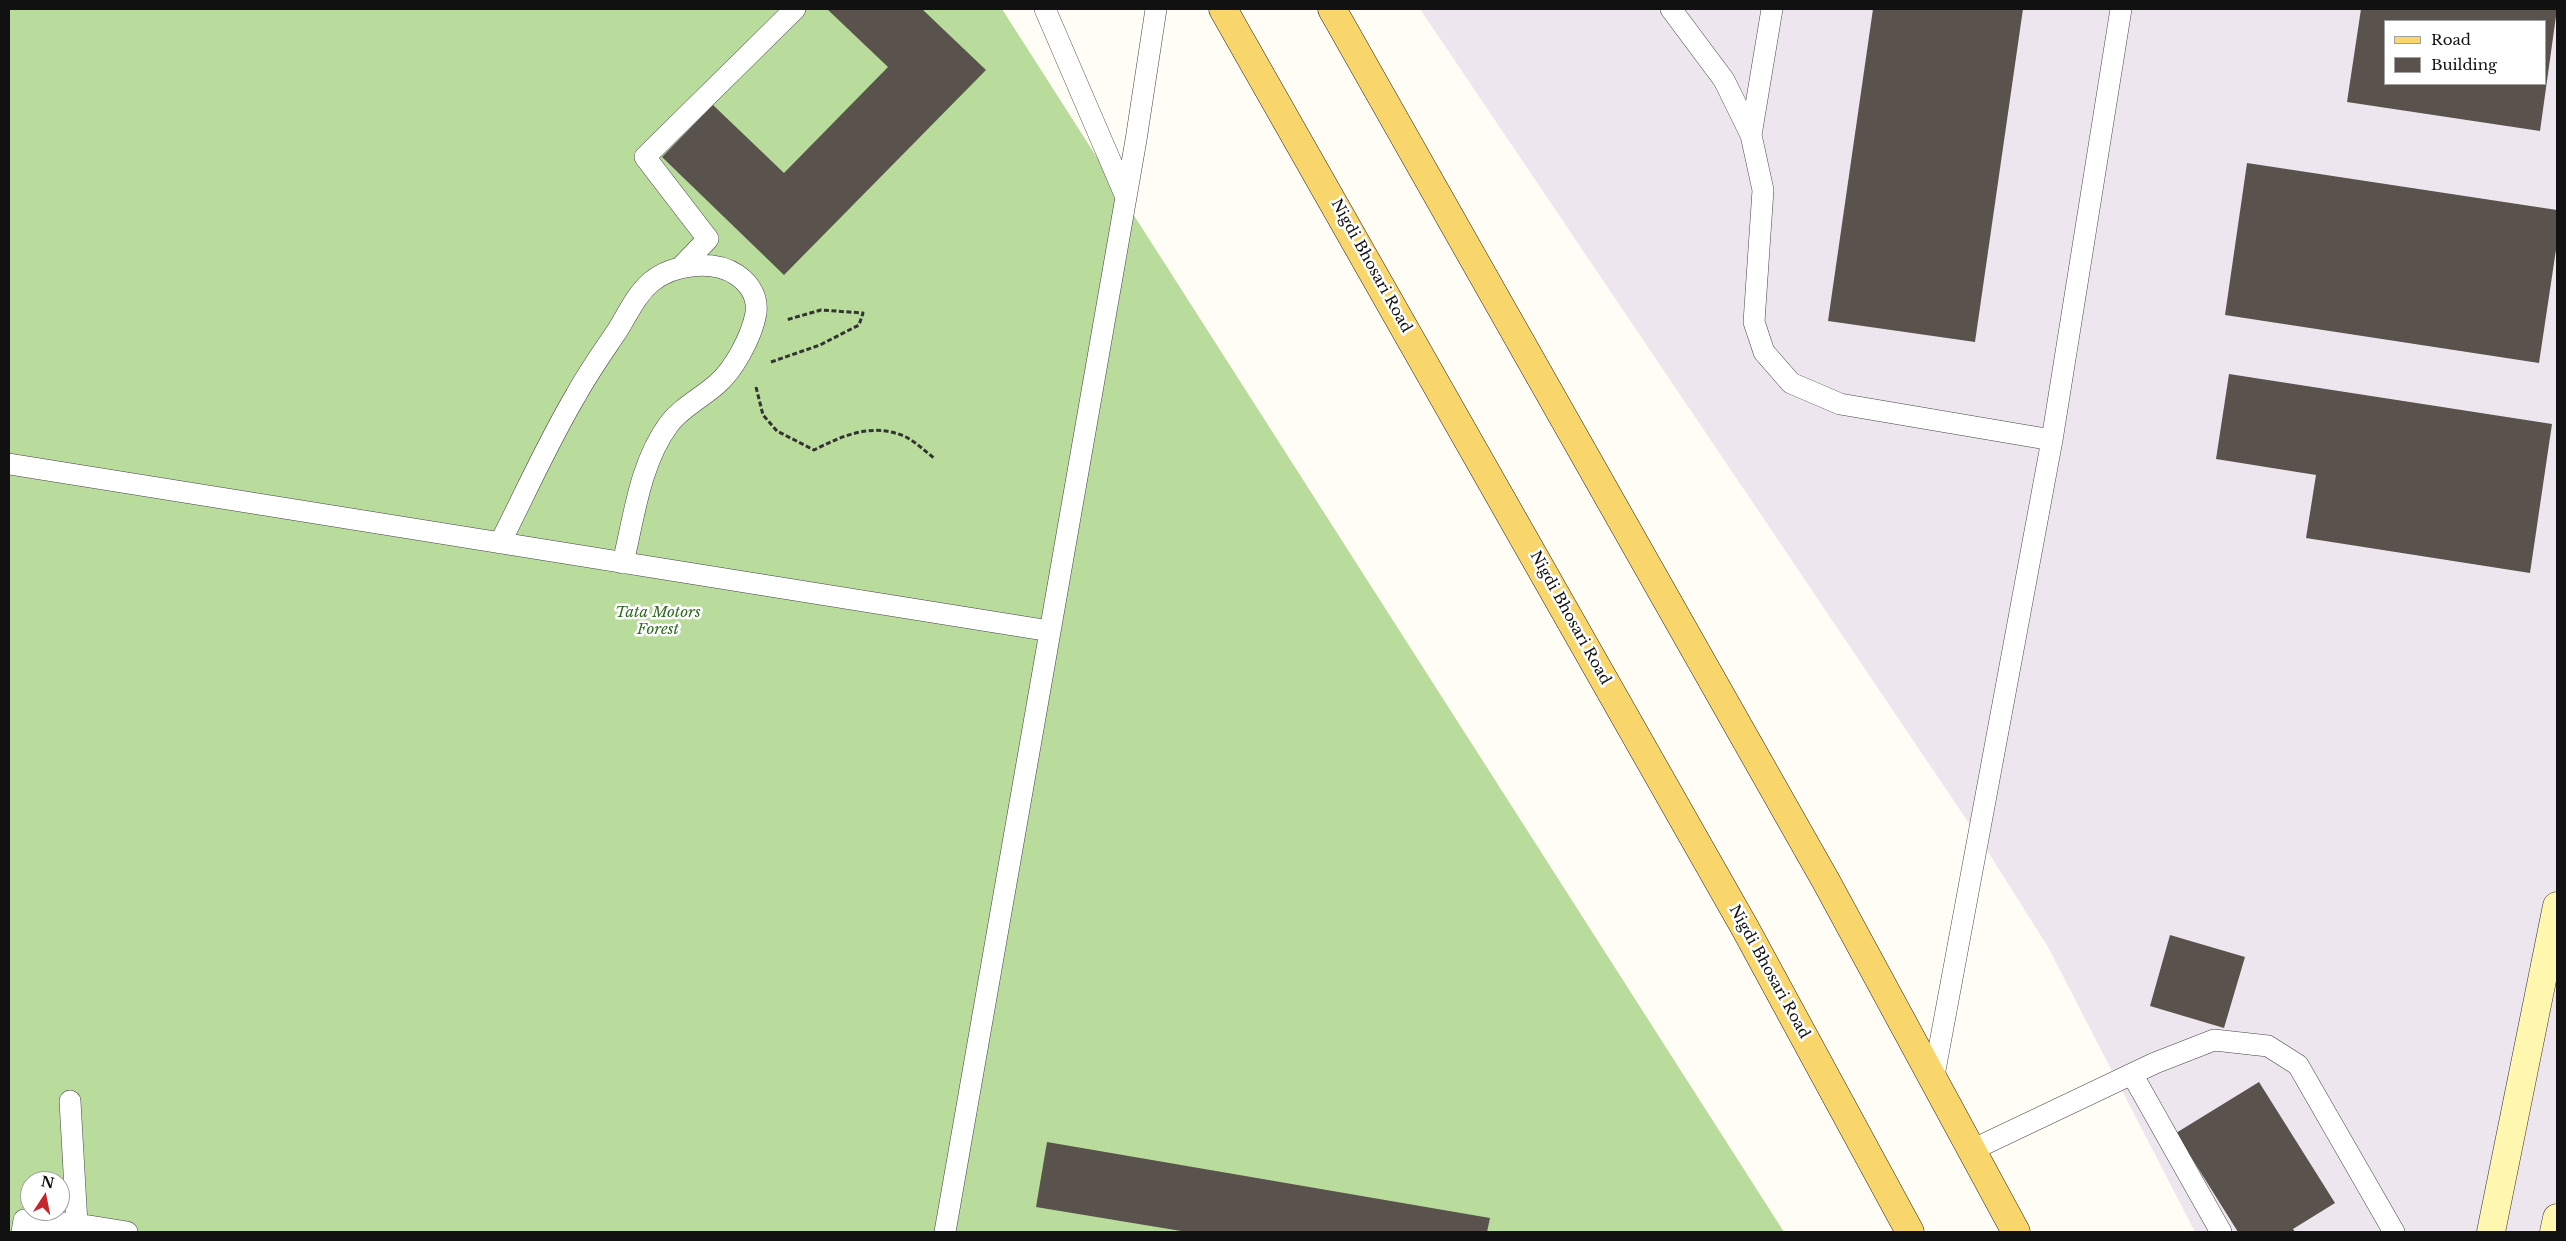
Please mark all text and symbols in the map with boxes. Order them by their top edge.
legend [2384,20,2546,85]
text: Road [2431,30,2471,49]
text: Building [2431,55,2497,74]
street label: Nigdi Bhosari Road [1327,196,1415,336]
street label: Nigdi Bhosari Road [1526,548,1614,688]
park label: Tata Motors Forest [615,604,701,639]
street label: Nigdi Bhosari Road [1725,902,1813,1042]
north arrow [20,1171,70,1221]
text: N [39,1172,56,1192]

